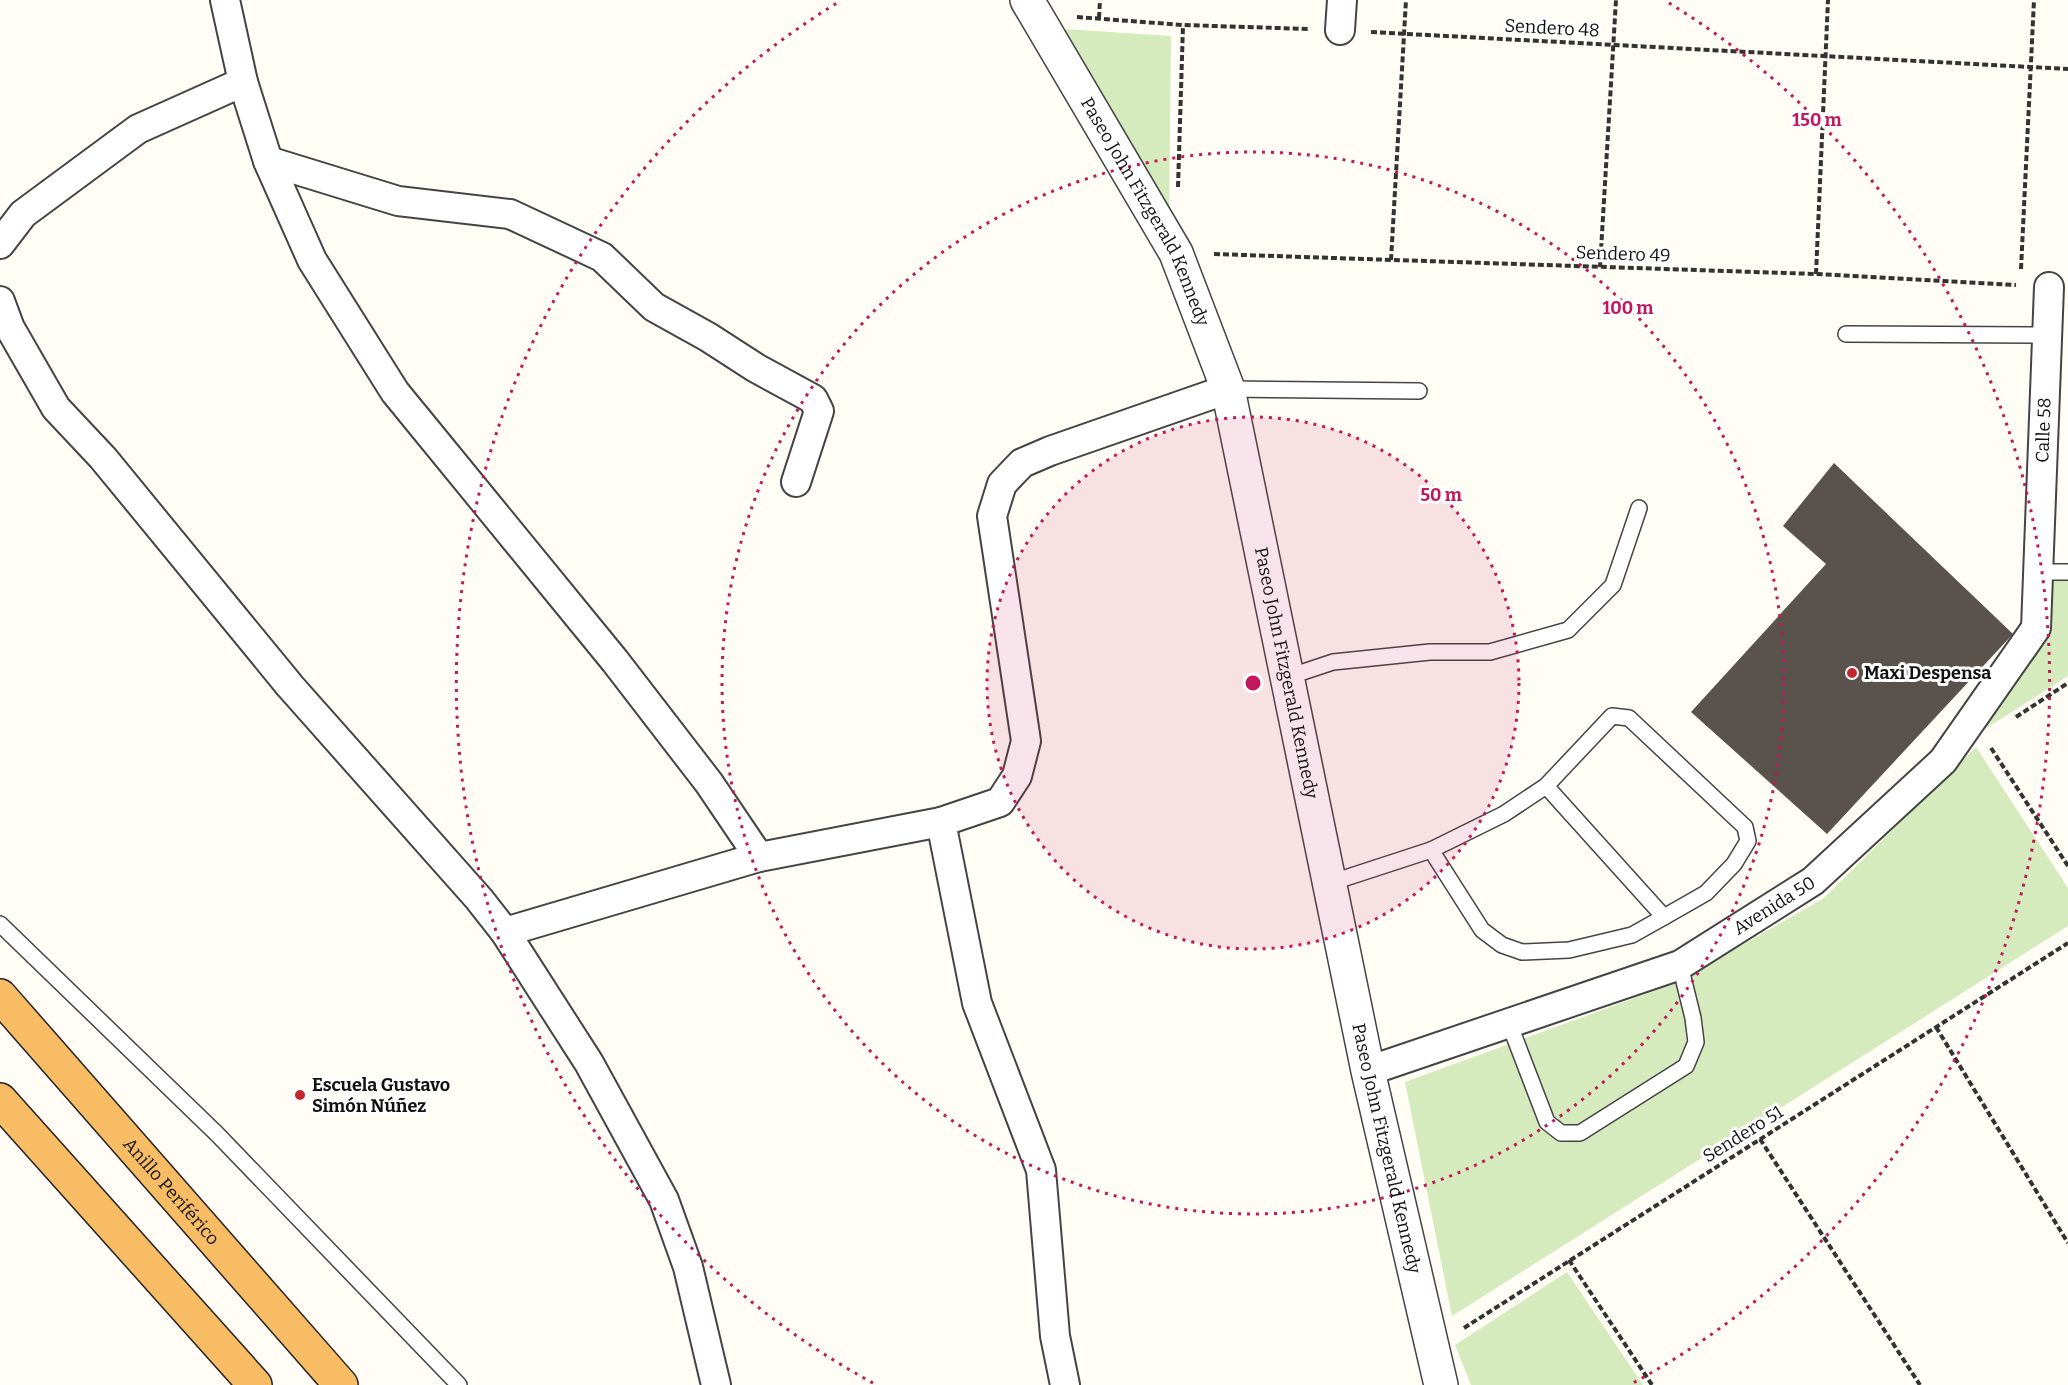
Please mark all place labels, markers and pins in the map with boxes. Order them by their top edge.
place label: Maxi Despensa [1864,662,1991,684]
marker: Maxi Despensa [1845,666,1859,680]
centre of rings [1243,673,1263,693]
place label: Escuela Gustavo Simón Núñez [312,1074,450,1117]
marker: Escuela Gustavo Simón Núñez [293,1088,307,1102]

